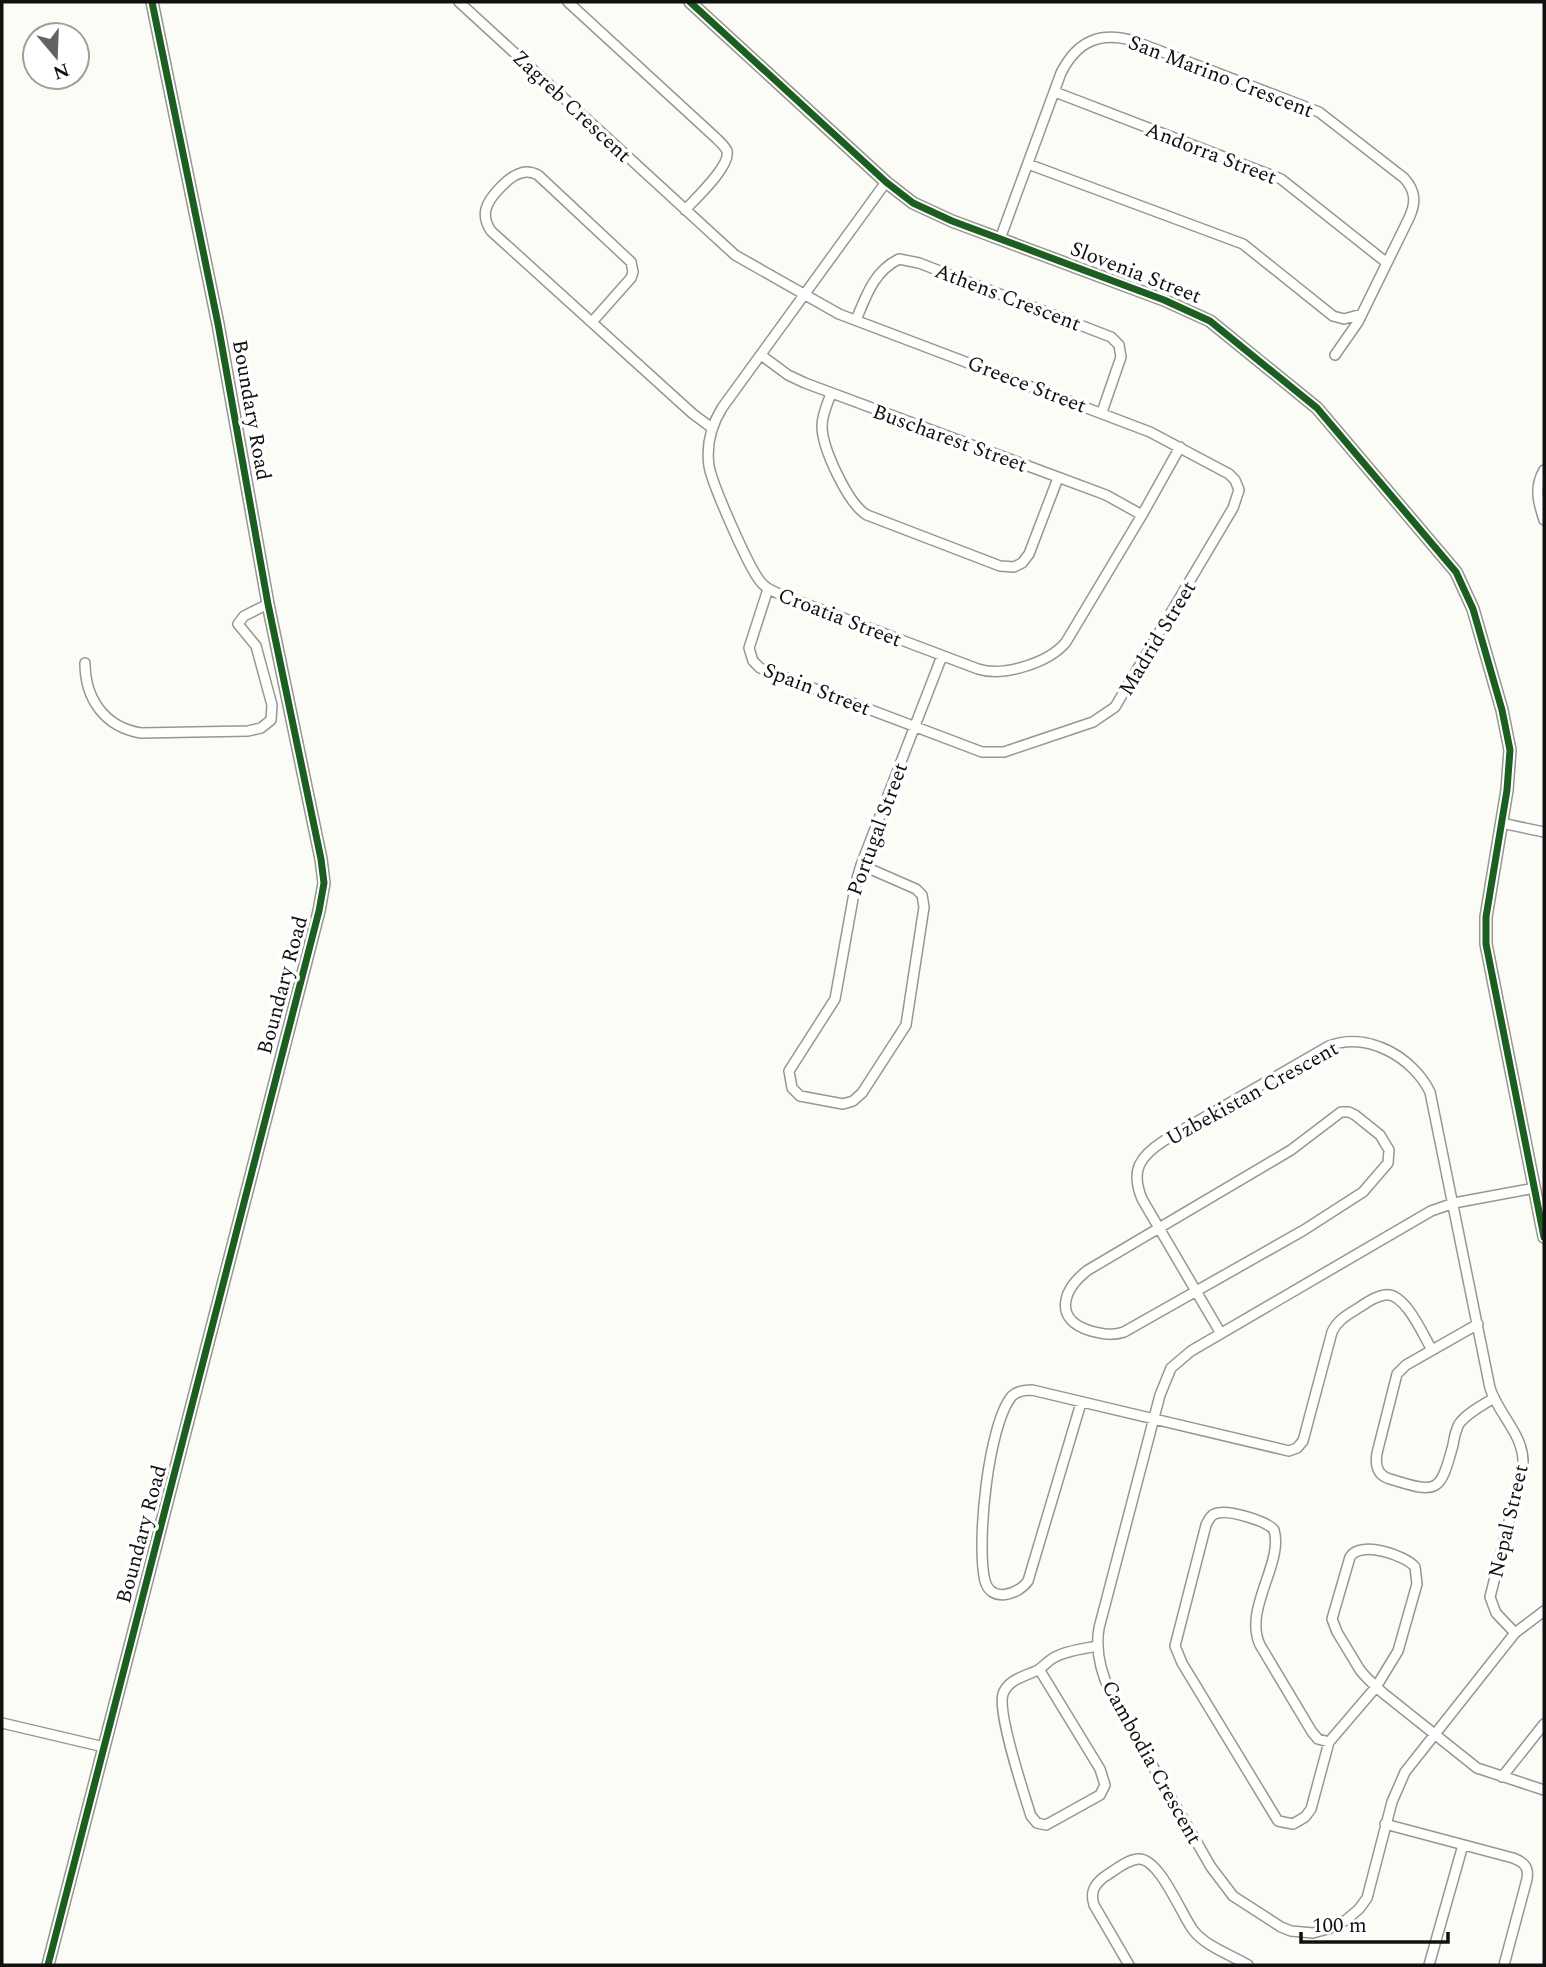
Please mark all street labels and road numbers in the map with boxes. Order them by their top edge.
street label: San Marino Crescent [1123,27,1318,127]
street label: Zagreb Crescent [504,43,638,171]
street label: Andorra Street [1140,114,1281,194]
street label: Slovenia Street [1065,233,1206,313]
street label: Athens Crescent [930,255,1085,340]
street label: Boundary Road [223,337,279,483]
street label: Greece Street [962,348,1091,422]
street label: Buscharest Street [868,396,1031,482]
street label: Madrid Street [1111,575,1205,702]
street label: Croatia Street [773,580,906,656]
street label: Spain Street [758,655,875,725]
street label: Portugal Street [839,758,917,901]
street label: Boundary Road [249,912,317,1058]
street label: Uzbekistan Crescent [1160,1033,1345,1155]
street label: Boundary Road [108,1461,176,1607]
street label: Nepal Street [1480,1461,1538,1581]
street label: Cambodia Crescent [1093,1675,1210,1850]

